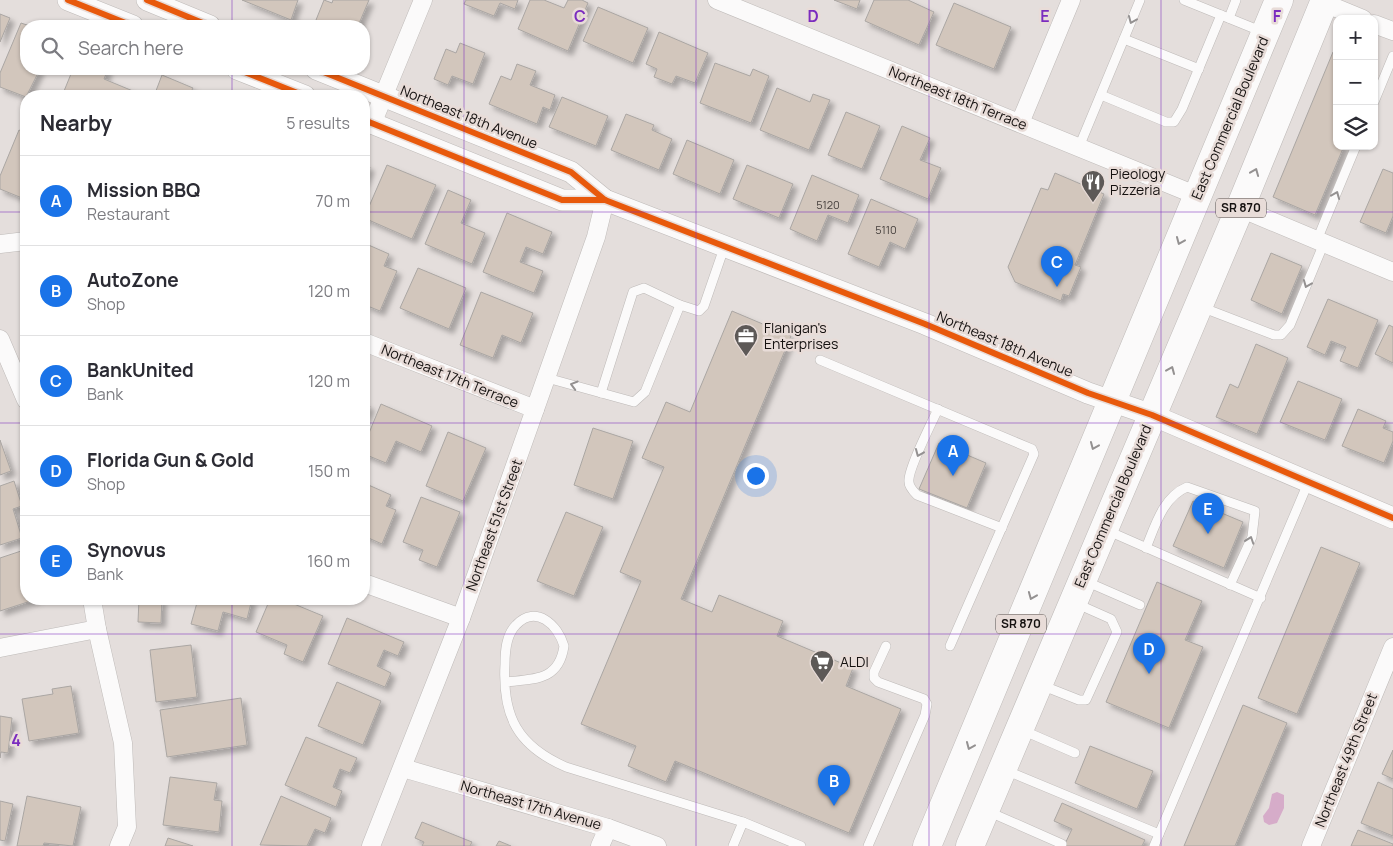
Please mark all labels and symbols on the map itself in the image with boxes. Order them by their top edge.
text: C [574,5,586,27]
text: D [807,5,819,27]
text: E [1040,5,1050,27]
text: F [1273,5,1282,27]
one-way arrow [1128,15,1139,24]
street label: East Commercial Boulevard [1187,33,1273,202]
street label: Northeast 18th Terrace [886,61,1030,134]
street label: Northeast 18th Avenue [398,80,541,153]
place label: Pieology Pizzeria [1110,164,1166,199]
one-way arrow [1249,168,1260,177]
restaurant icon: Pieology Pizzeria [1080,169,1106,203]
one-way arrow [1329,191,1340,200]
house number: 5120 [816,197,840,212]
road number: SR 870 [1216,198,1266,218]
house number: 5110 [875,222,897,237]
one-way arrow [1175,236,1186,245]
pin: C [1041,246,1073,287]
one-way arrow [1303,279,1313,288]
street label: Northeast 18th Avenue [934,306,1076,381]
place label: Flanigan's Enterprises [764,318,838,353]
office icon: Flanigan's Enterprises [733,323,759,357]
street label: Northeast 17th Terrace [379,339,522,412]
one-way arrow [1165,366,1176,375]
one-way arrow [570,381,578,391]
street label: East Commercial Boulevard [1070,421,1156,590]
pin: A [937,435,969,476]
one-way arrow [1090,441,1101,450]
one-way arrow [914,448,925,457]
street label: Northeast 51st Street [461,456,526,593]
your location [743,463,769,489]
pin: E [1192,493,1224,534]
one-way arrow [1244,536,1254,545]
one-way arrow [1028,591,1039,600]
road number: SR 870 [996,614,1046,634]
pin: D [1133,633,1165,674]
supermarket icon: ALDI [809,649,835,683]
place label: ALDI [840,652,869,671]
street label: Northeast 49th Street [1310,690,1381,830]
text: 4 [11,729,21,751]
one-way arrow [965,741,976,750]
pin: B [818,765,850,806]
street label: Northeast 17th Avenue [459,775,604,834]

